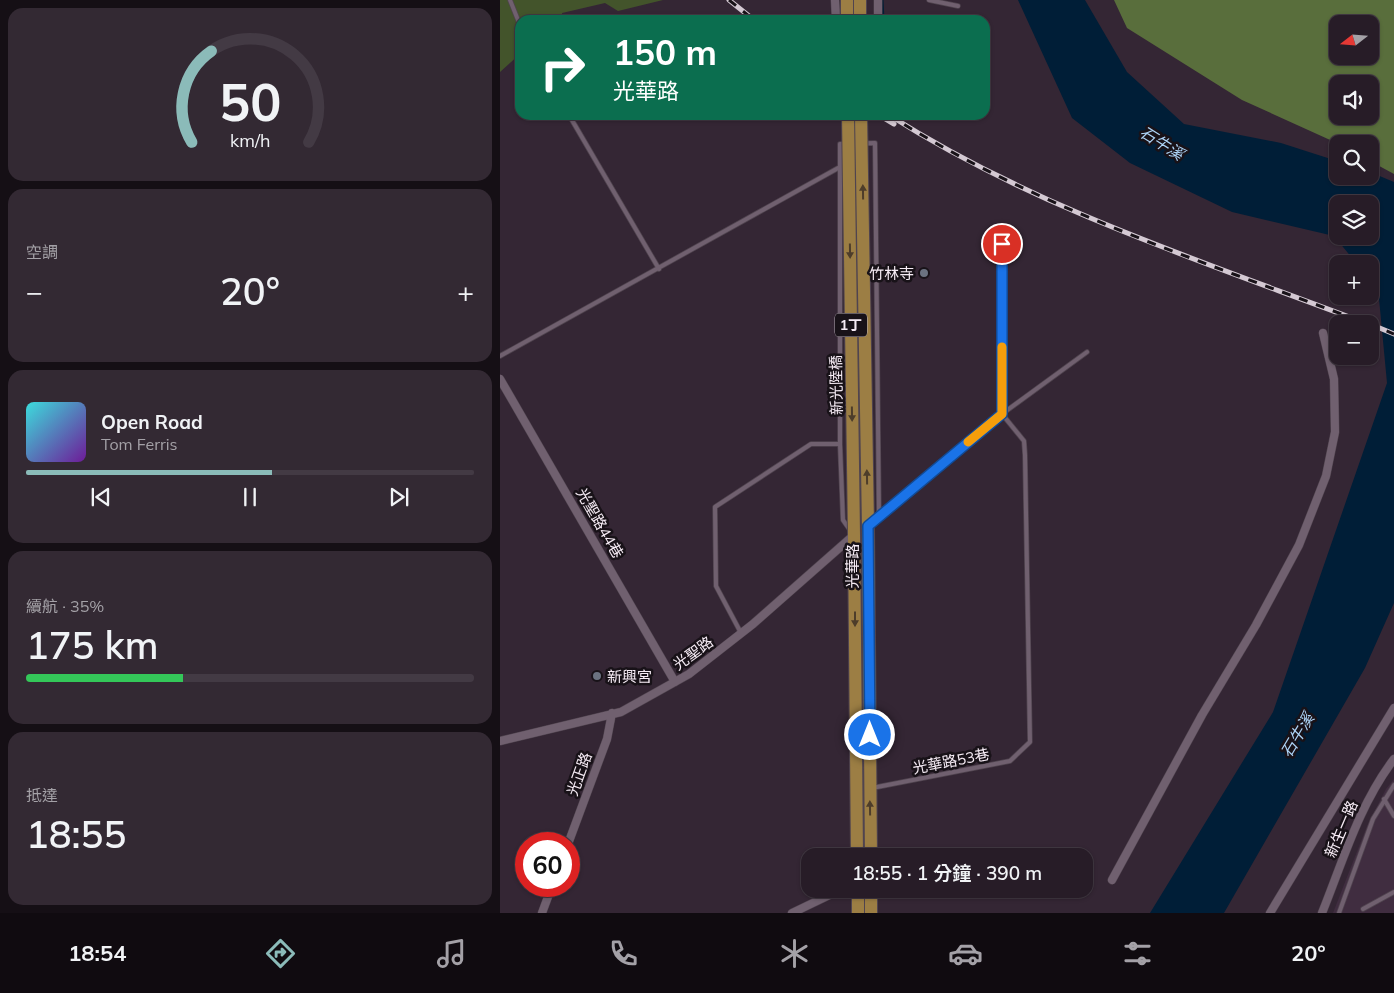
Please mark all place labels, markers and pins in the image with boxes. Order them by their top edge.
pin [981,223,1023,265]
place label: 竹林寺 [869,264,914,283]
marker: 竹林寺 [918,267,930,279]
place label: 新興宮 [607,667,652,686]
marker: 新興宮 [591,670,603,682]

